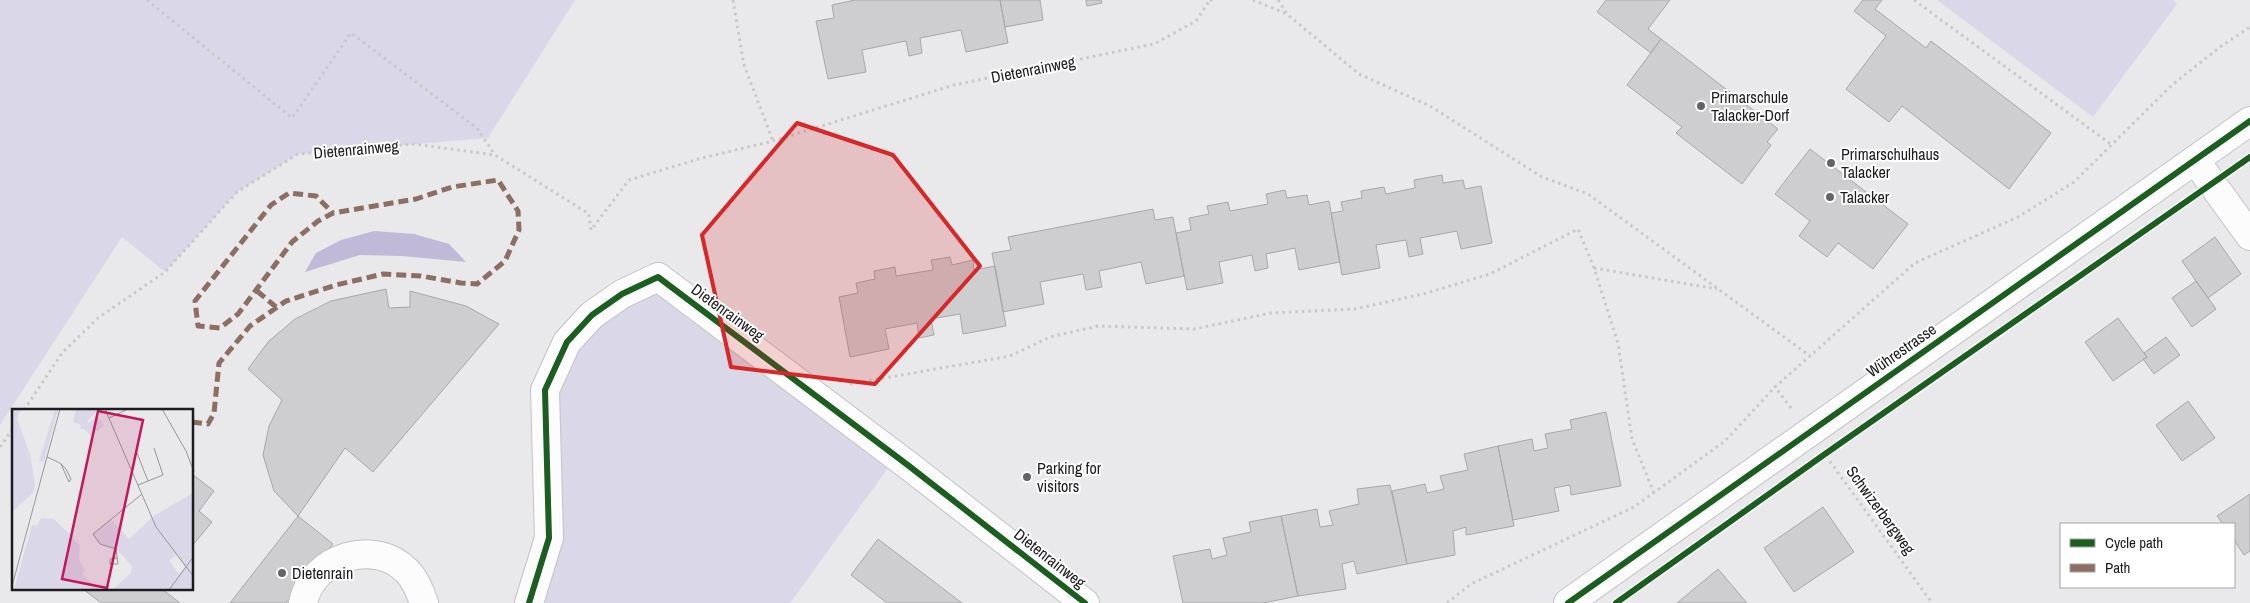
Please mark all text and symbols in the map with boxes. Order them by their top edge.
street label: Dietenrainweg [989,50,1078,88]
place label: Primarschule Talacker-Dorf [1711,86,1790,126]
marker: Primarschule Talacker-Dorf [1695,100,1707,112]
street label: Dietenrainweg [313,134,400,164]
place label: Primarschulhaus Talacker [1841,143,1939,183]
marker: Primarschulhaus Talacker [1825,157,1837,169]
place label: Talacker [1840,186,1890,208]
marker: Talacker [1824,191,1836,203]
street label: Dietenrainweg [687,278,770,346]
street label: Wührestrasse [1862,318,1940,382]
inset map [12,409,194,590]
place label: Parking for visitors [1037,457,1102,497]
street label: Schwizerbergweg [1841,461,1921,559]
marker: Parking for visitors [1021,471,1033,483]
street label: Dietenrainweg [1010,523,1091,593]
legend [2060,523,2235,588]
text: Cycle path [2105,532,2163,553]
text: Path [2105,557,2130,578]
place label: Dietenrain [292,562,353,584]
marker: Dietenrain [276,567,288,579]

